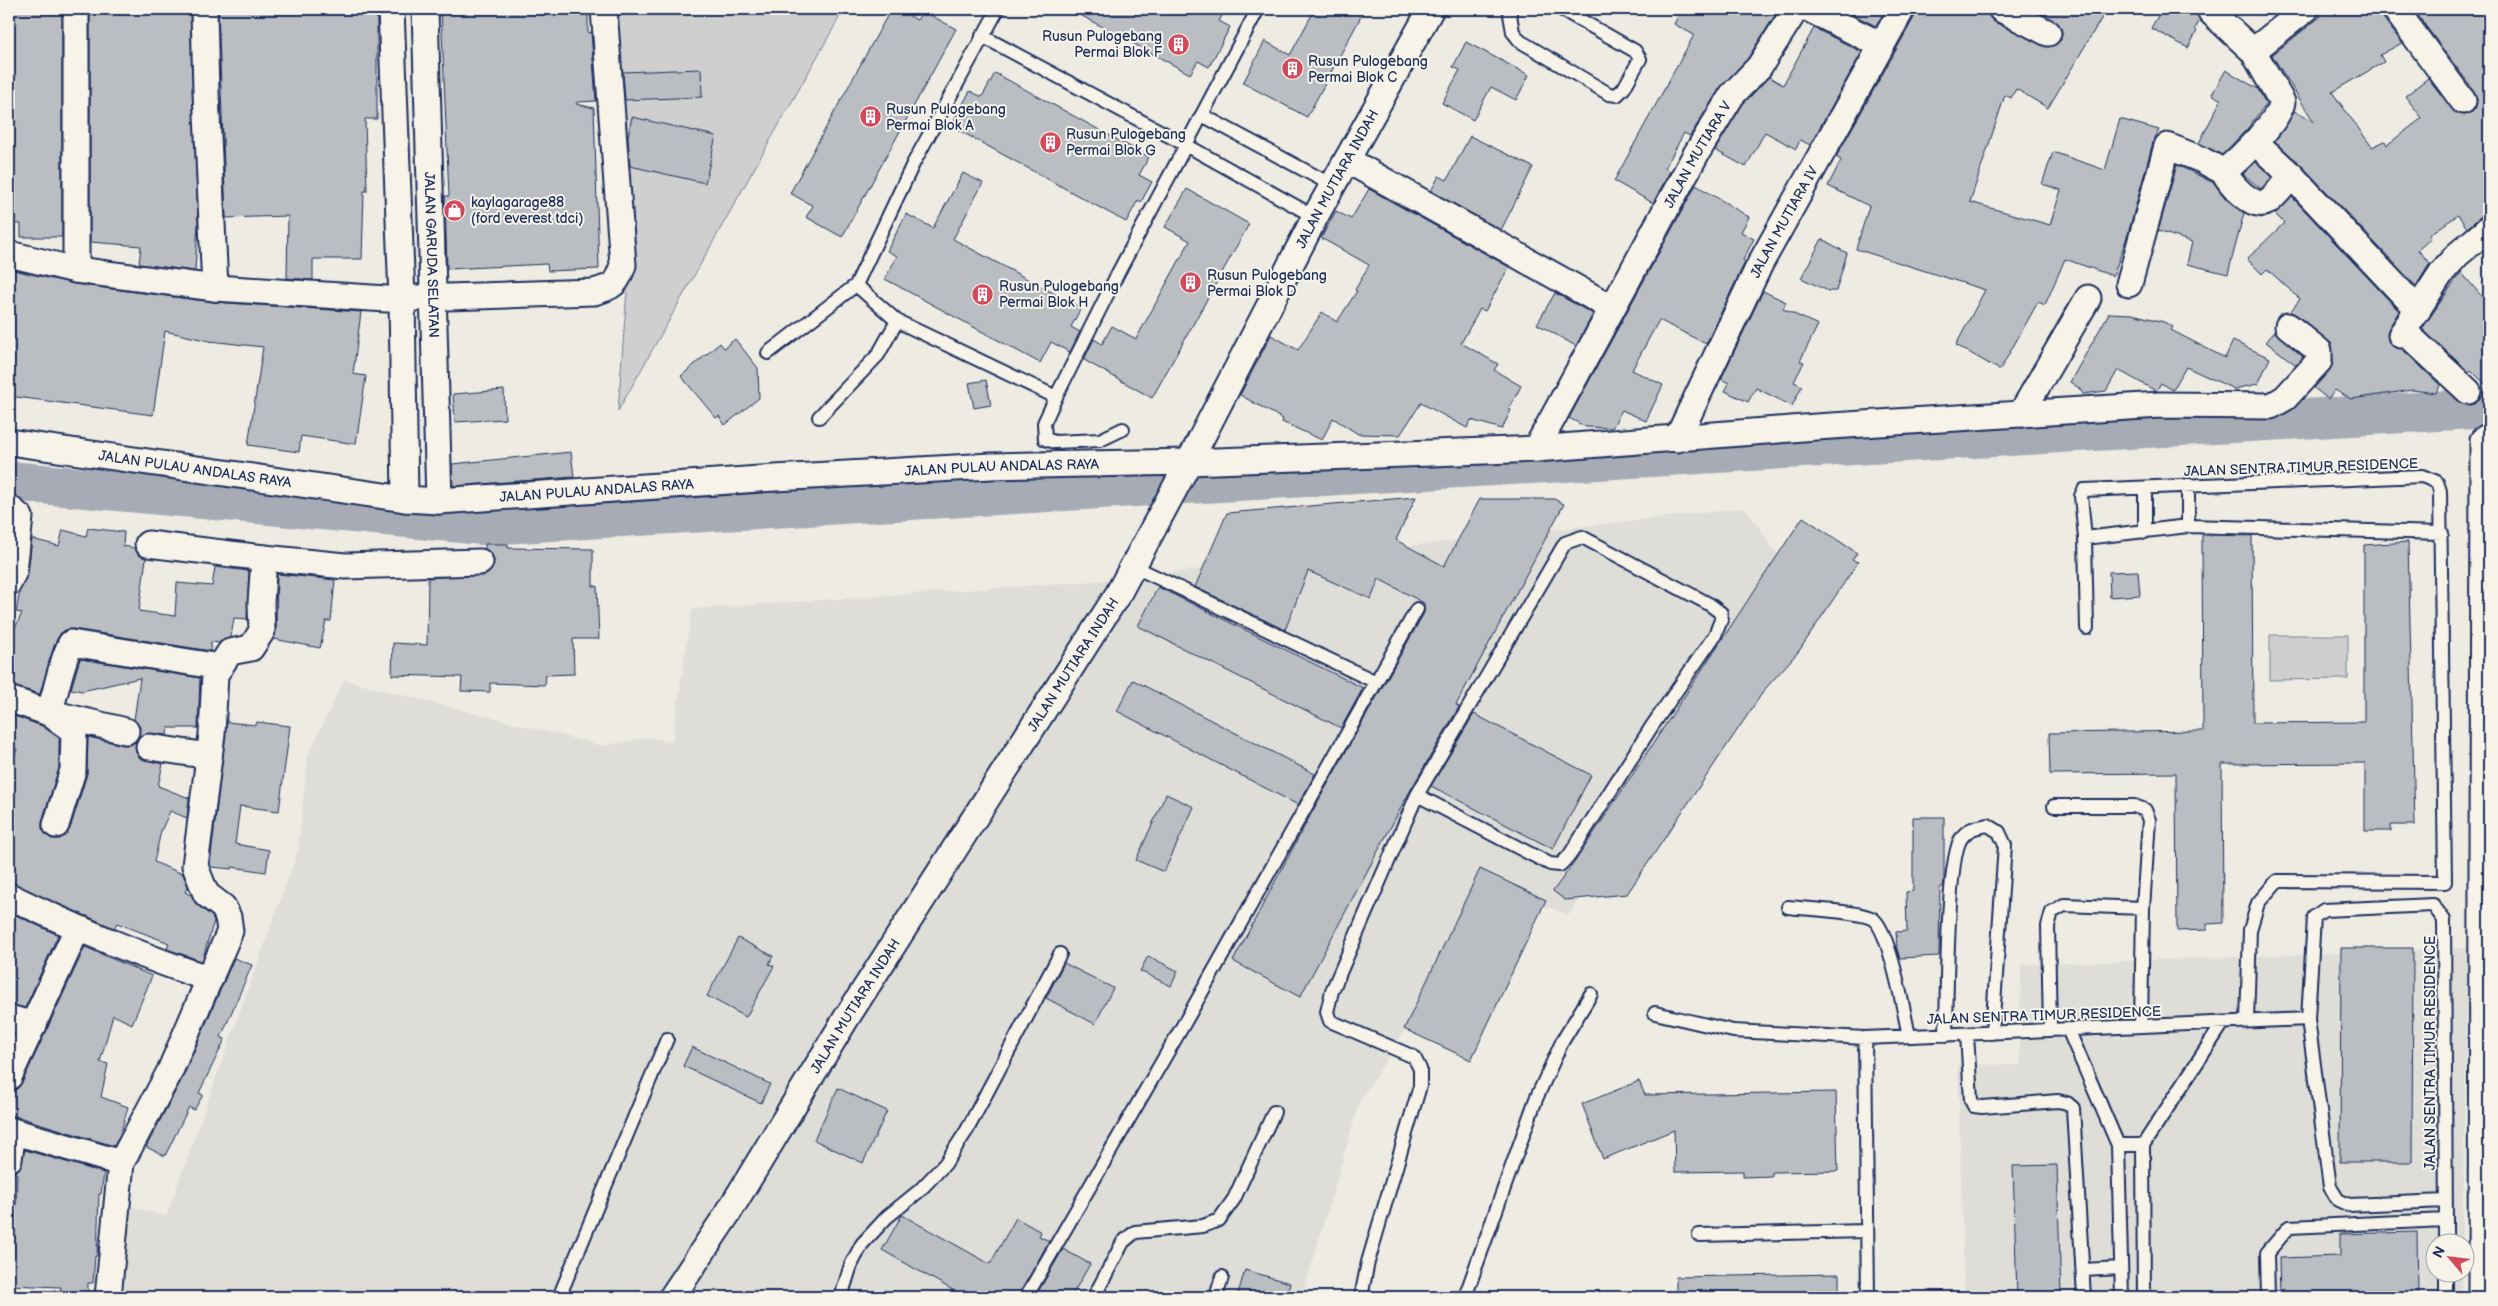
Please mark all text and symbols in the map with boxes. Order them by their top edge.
place label: Rusun Pulogebang Permai Blok F [1042,28,1163,61]
building icon: Rusun Pulogebang Permai Blok F [1166,32,1190,56]
place label: Rusun Pulogebang Permai Blok C [1308,53,1428,86]
building icon: Rusun Pulogebang Permai Blok C [1280,57,1304,81]
street label: JALAN MUTIARA V [1660,98,1735,211]
place label: Rusun Pulogebang Permai Blok A [886,101,1006,134]
building icon: Rusun Pulogebang Permai Blok A [858,105,882,129]
street label: JALAN MUTIARA INDAH [1292,107,1382,251]
place label: Rusun Pulogebang Permai Blok G [1066,126,1186,159]
building icon: Rusun Pulogebang Permai Blok G [1038,130,1062,154]
street label: JALAN MUTIARA IV [1747,163,1822,281]
street label: JALAN GARUDA SELATAN [421,172,442,338]
place label: kaylagarage88 (ford everest tdci) [471,194,583,227]
shop icon: kaylagarage88 (ford everest tdci) [443,198,467,222]
place label: Rusun Pulogebang Permai Blok D [1207,267,1327,300]
building icon: Rusun Pulogebang Permai Blok D [1179,271,1203,295]
place label: Rusun Pulogebang Permai Blok H [999,278,1119,311]
building icon: Rusun Pulogebang Permai Blok H [971,282,995,306]
street label: JALAN PULAU ANDALAS RAYA [97,447,293,492]
street label: JALAN SENTRA TIMUR RESIDENCE [2184,455,2418,480]
street label: JALAN PULAU ANDALAS RAYA [904,456,1100,480]
street label: JALAN PULAU ANDALAS RAYA [499,476,695,506]
street label: JALAN MUTIARA INDAH [1024,595,1122,735]
street label: JALAN MUTIARA INDAH [807,936,904,1076]
street label: JALAN SENTRA TIMUR RESIDENCE [2422,936,2439,1170]
street label: JALAN SENTRA TIMUR RESIDENCE [1927,1003,2161,1028]
north arrow [2426,1234,2476,1284]
text: N [2429,1243,2449,1261]

